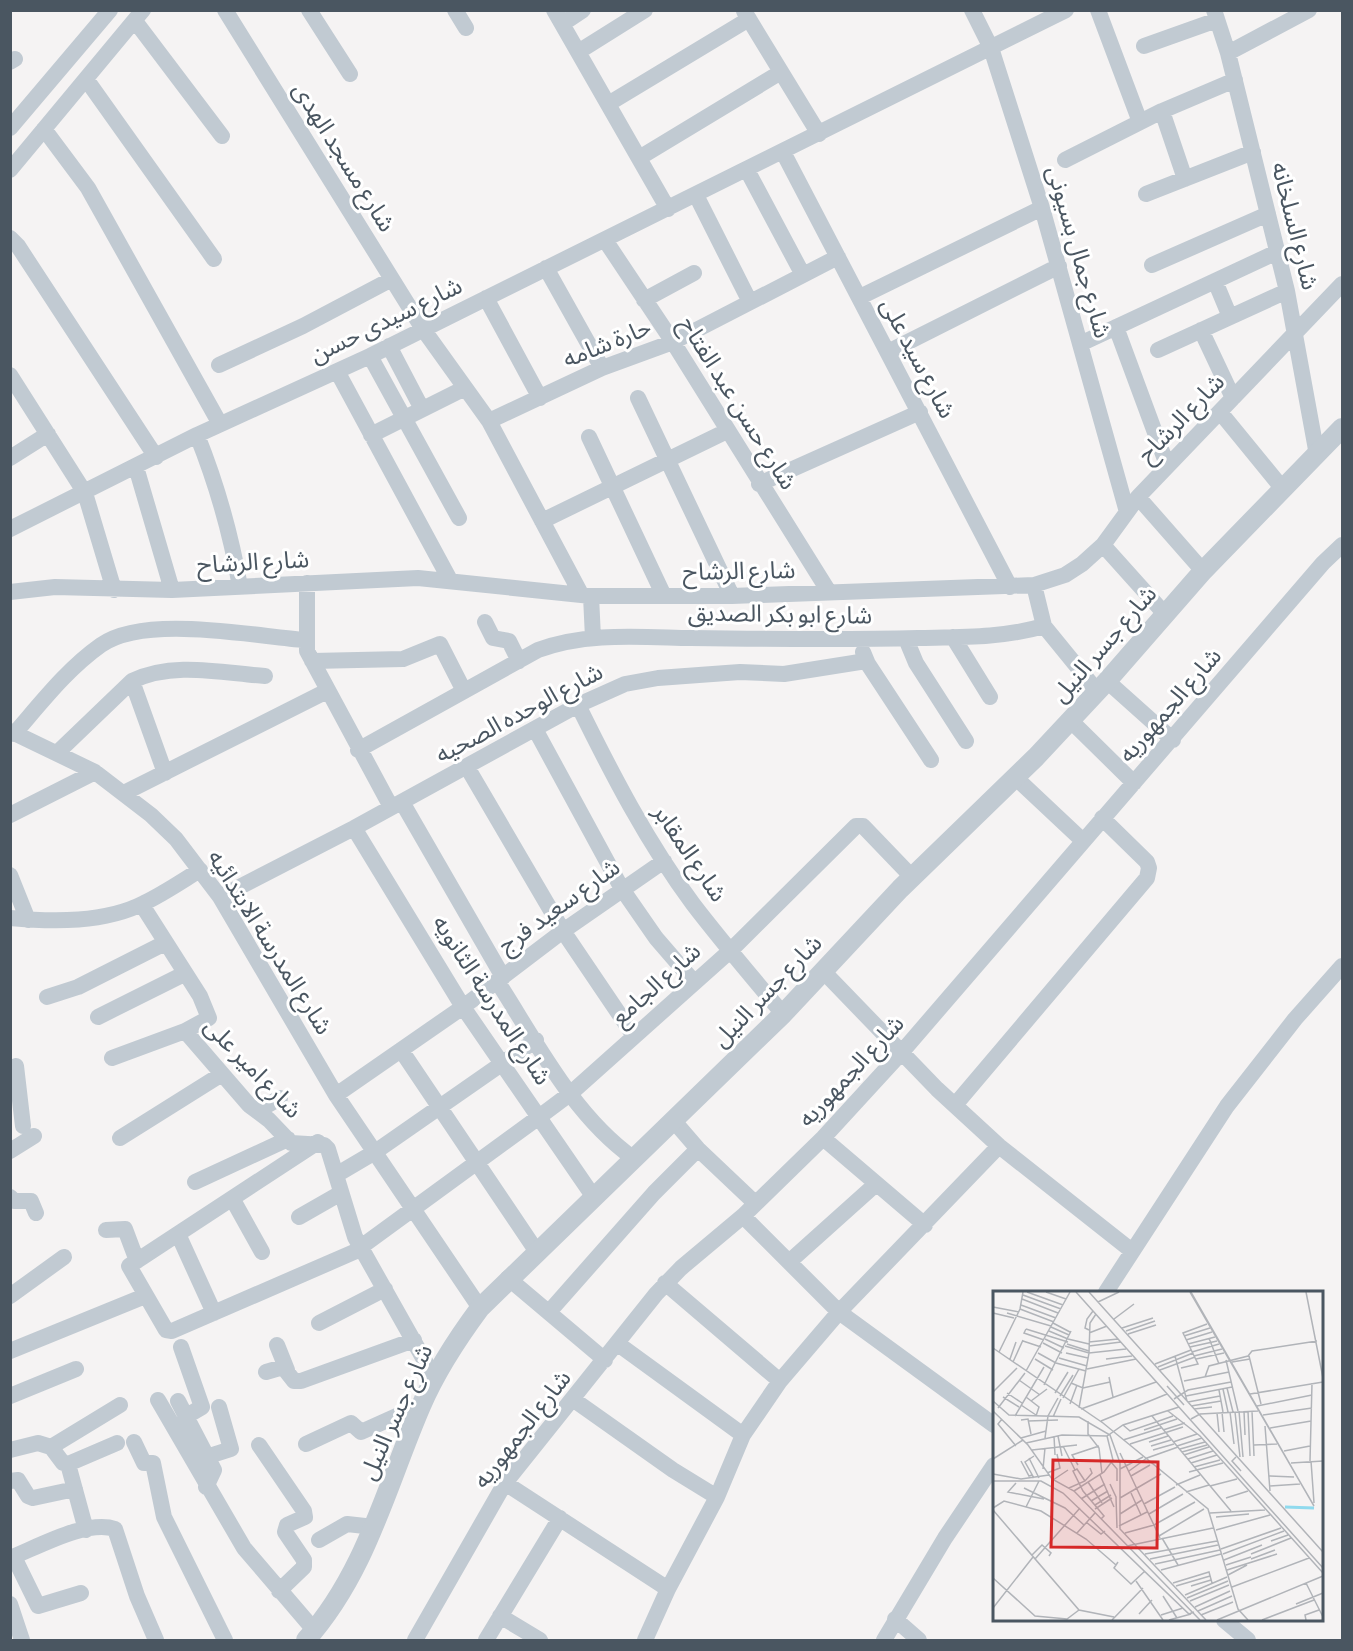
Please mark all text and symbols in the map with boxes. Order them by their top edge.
street label: شارع مسجد الهدى [284,79,399,238]
street label: شارع السلخانه [1263,160,1321,294]
street label: شارع جمال بسيونى [1038,164,1114,342]
street label: شارع سيدى حسن [307,274,468,372]
street label: شارع سيد على [872,294,959,424]
street label: شارع حسن عبد الفتاح [671,313,800,496]
street label: حارة شامه [560,315,655,373]
street label: شارع الرشاح [1134,370,1232,470]
street label: شارع الرشاح [196,548,310,582]
street label: شارع الرشاح [683,559,796,589]
street label: شارع جسر النيل [1048,582,1165,710]
street label: شارع ابو بكر الصديق [688,601,872,633]
street label: شارع الجمهوريه [1115,644,1230,770]
street label: شارع الوحده الصحيه [432,660,609,771]
street label: شارع المقابر [644,800,730,909]
street label: شارع المدرسة الابتدائيه [199,846,336,1041]
street label: شارع سعيد فرج [495,855,627,962]
street label: شارع المدرسة الثانويه [424,912,555,1092]
street label: شارع جسر النيل [709,931,830,1055]
street label: شارع الجامع [608,939,708,1034]
street label: شارع الجمهوريه [794,1011,912,1135]
street label: شارع امير على [196,1014,306,1126]
inset map [993,1291,1323,1621]
street label: شارع جسر النيل [356,1341,441,1485]
street label: شارع الجمهوريه [470,1366,579,1496]

